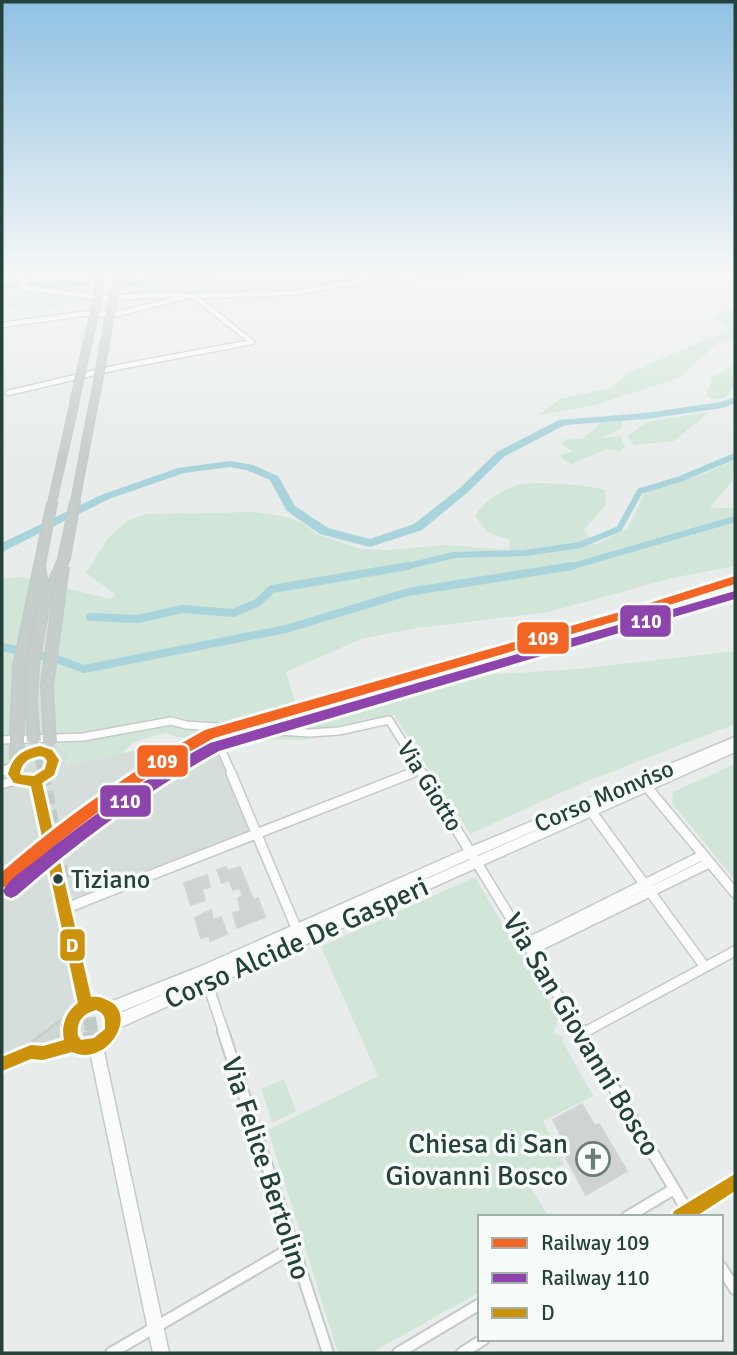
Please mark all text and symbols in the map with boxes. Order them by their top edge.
line badge: 110 [619,604,672,638]
text: 110 [631,610,661,634]
line badge: 109 [516,621,570,655]
text: 109 [528,627,558,651]
street label: Via Giotto [391,735,469,837]
line badge: 109 [136,744,189,778]
text: 109 [147,750,177,774]
street label: Corso Monviso [530,753,678,839]
line badge: 110 [99,784,152,818]
text: 110 [110,790,140,814]
place label: Tiziano [71,864,150,896]
street label: Corso Alcide De Gasperi [159,869,434,1016]
marker: Tiziano [51,872,65,886]
street label: Via San Giovanni Bosco [495,907,667,1162]
line badge: D [59,928,86,962]
text: D [66,934,78,958]
street label: Via Felice Bertolino [214,1053,318,1284]
place label: Chiesa di San Giovanni Bosco [386,1127,568,1193]
church icon: Chiesa di San Giovanni Bosco [574,1140,612,1178]
legend [478,1215,723,1341]
text: Railway 109 [541,1230,650,1256]
text: Railway 110 [541,1265,650,1291]
text: D [541,1300,555,1326]

